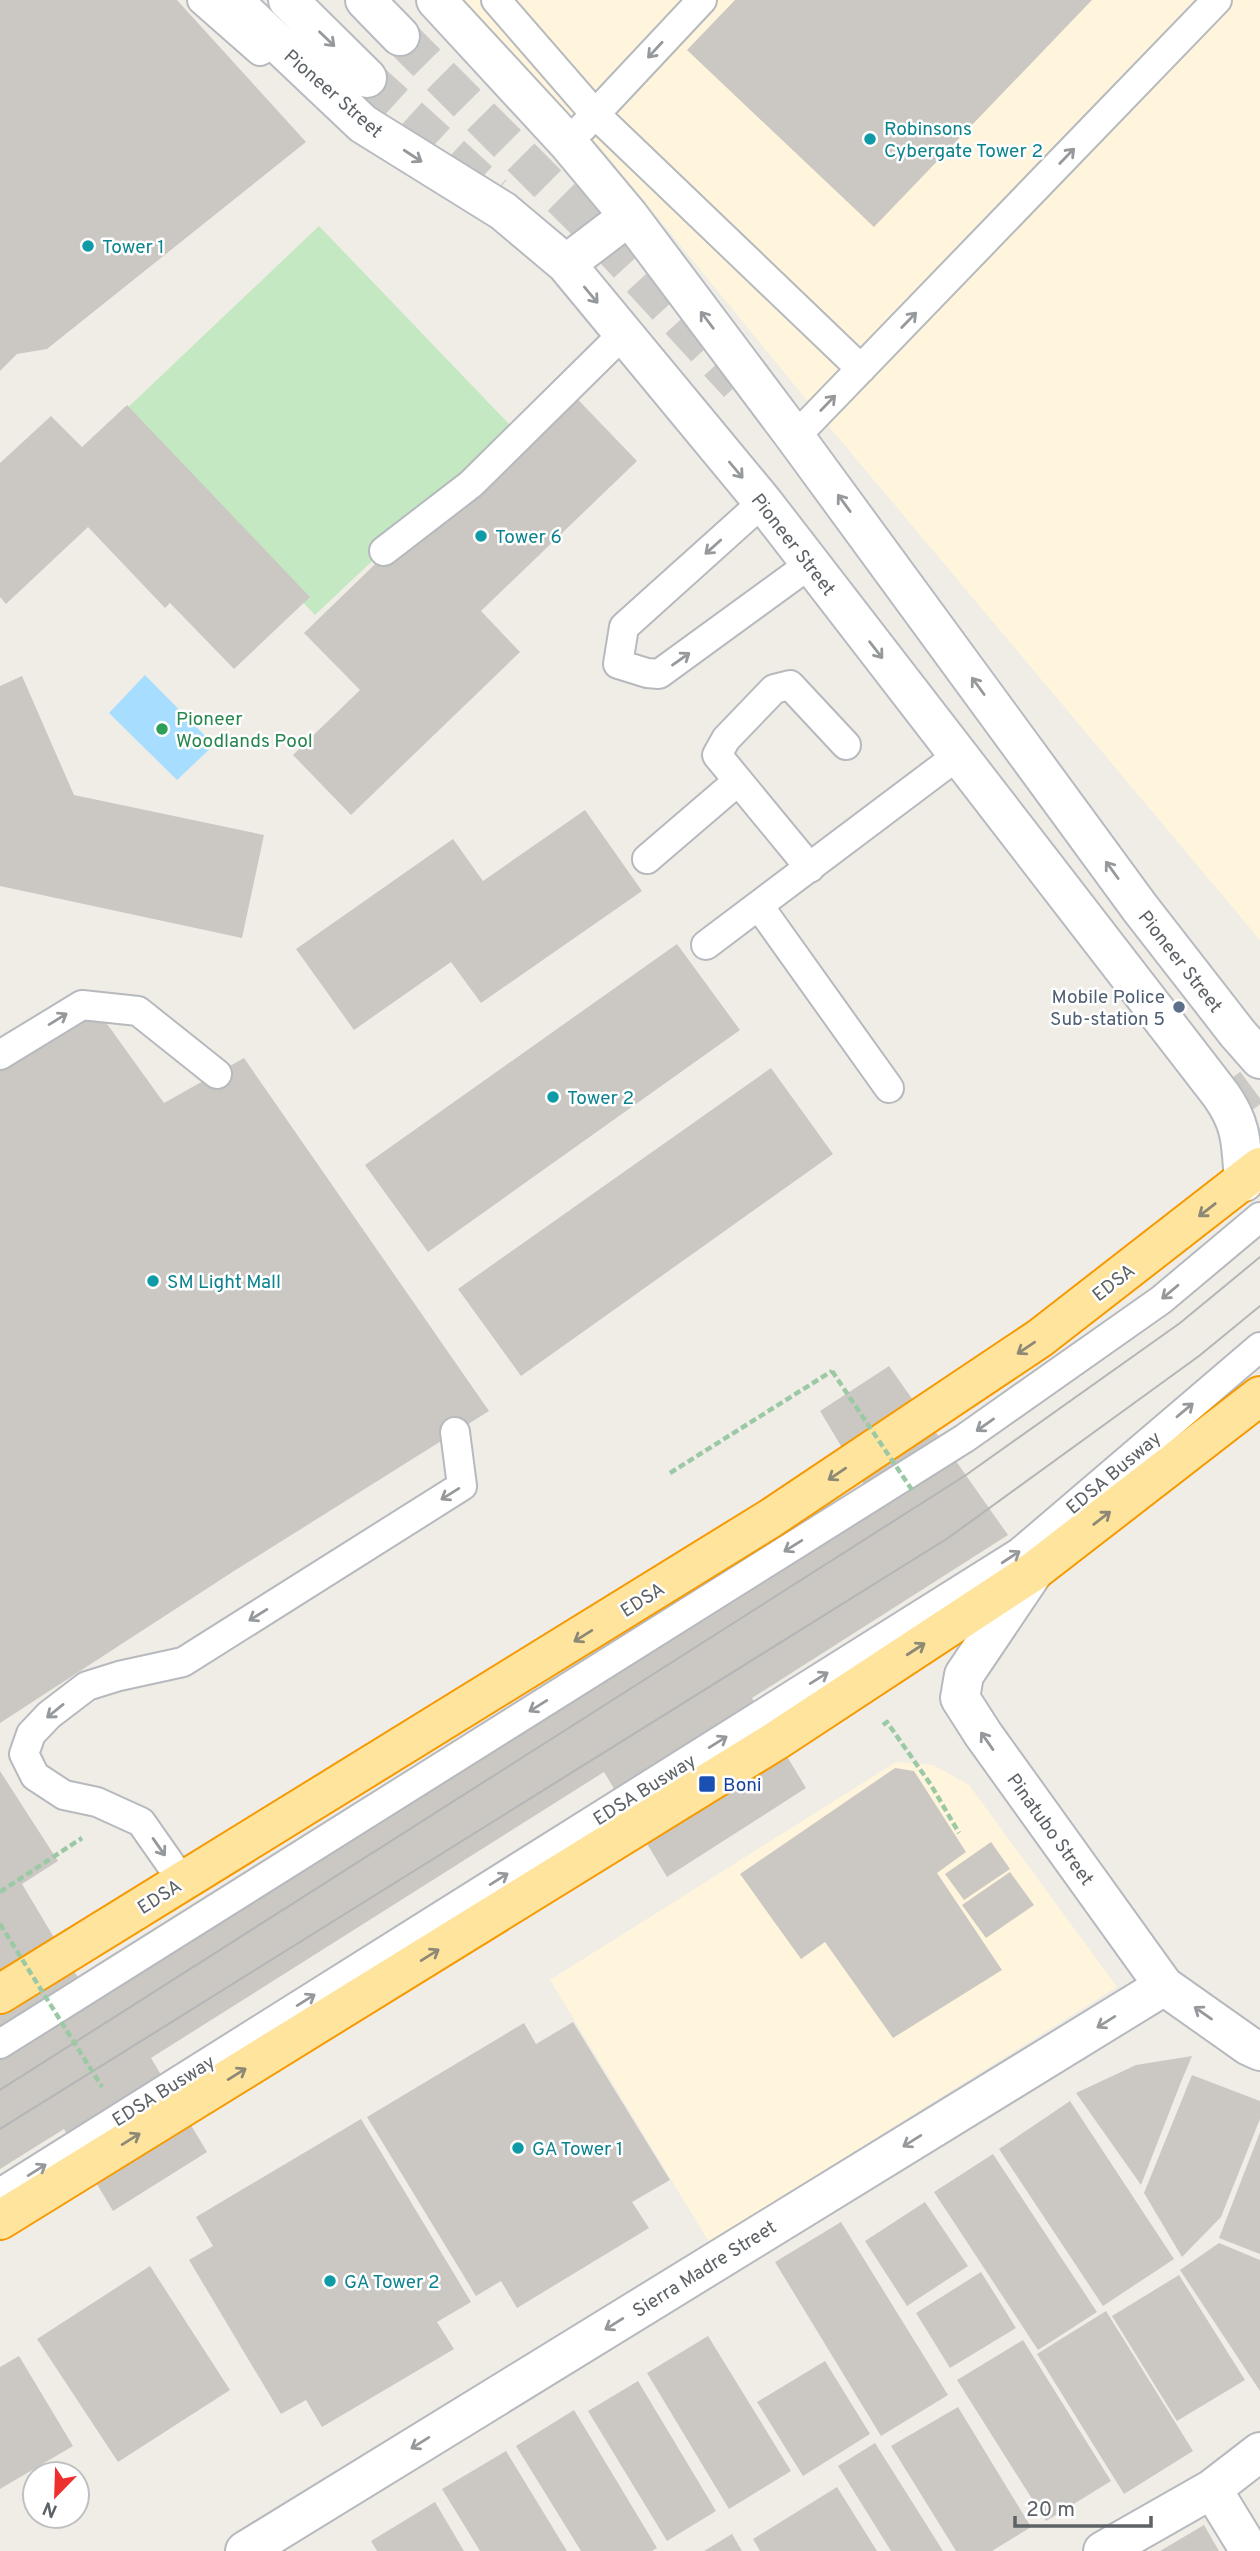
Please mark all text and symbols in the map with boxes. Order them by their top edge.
one-way arrow [318,30,335,47]
one-way arrow [647,41,664,58]
street label: Pioneer Street [278,45,387,144]
place label: Robinsons Cybergate Tower 2 [884,118,1043,164]
marker: Robinsons Cybergate Tower 2 [862,131,878,147]
one-way arrow [1058,148,1075,165]
one-way arrow [403,149,422,164]
place label: Tower 1 [102,236,165,260]
marker: Tower 1 [80,238,96,254]
one-way arrow [584,285,599,303]
one-way arrow [700,312,715,330]
one-way arrow [900,312,917,329]
one-way arrow [820,395,837,412]
one-way arrow [728,461,744,479]
street label: Pioneer Street [745,489,840,601]
one-way arrow [836,494,851,513]
place label: Tower 6 [495,526,562,550]
marker: Tower 6 [473,528,489,544]
one-way arrow [704,539,722,555]
one-way arrow [868,640,883,658]
one-way arrow [671,652,690,666]
one-way arrow [971,677,985,696]
place label: Pioneer Woodlands Pool [176,708,313,754]
marker: Pioneer Woodlands Pool [154,721,170,737]
one-way arrow [1105,861,1119,880]
street label: Pioneer Street [1132,906,1227,1018]
place label: Mobile Police Sub-station 5 [1050,986,1165,1032]
marker: Mobile Police Sub-station 5 [1171,999,1187,1015]
one-way arrow [48,1012,67,1027]
place label: Tower 2 [567,1087,634,1111]
marker: Tower 2 [545,1089,561,1105]
one-way arrow [1198,1202,1217,1217]
street label: EDSA [1088,1259,1141,1308]
place label: SM Light Mall [167,1271,281,1295]
marker: SM Light Mall [145,1273,161,1289]
one-way arrow [1161,1284,1179,1300]
one-way arrow [1017,1341,1036,1355]
one-way arrow [1176,1402,1194,1418]
one-way arrow [976,1417,995,1432]
street label: EDSA Busway [1062,1427,1167,1520]
one-way arrow [828,1467,847,1481]
one-way arrow [441,1486,460,1501]
one-way arrow [1092,1511,1111,1526]
one-way arrow [784,1539,803,1554]
one-way arrow [1001,1549,1021,1563]
street label: EDSA [616,1578,670,1624]
one-way arrow [248,1608,268,1622]
one-way arrow [573,1629,593,1643]
one-way arrow [905,1641,925,1655]
one-way arrow [809,1671,828,1686]
one-way arrow [528,1700,548,1714]
one-way arrow [47,1703,65,1718]
one-way arrow [980,1732,994,1751]
one-way arrow [708,1734,727,1749]
street label: EDSA Busway [589,1750,701,1832]
street label: Pinatubo Street [1001,1769,1098,1891]
marker: Boni [697,1774,717,1794]
place label: Boni [723,1774,762,1798]
one-way arrow [152,1837,166,1856]
one-way arrow [489,1872,508,1887]
street label: EDSA [133,1875,187,1921]
one-way arrow [420,1947,440,1961]
one-way arrow [296,1993,315,2008]
one-way arrow [1194,2006,1213,2020]
one-way arrow [1096,2015,1116,2029]
street label: EDSA Busway [108,2051,220,2133]
one-way arrow [226,2067,246,2081]
one-way arrow [121,2132,141,2146]
one-way arrow [903,2133,922,2148]
place label: GA Tower 1 [532,2138,623,2162]
marker: GA Tower 1 [510,2140,526,2156]
one-way arrow [26,2163,46,2177]
street label: Sierra Madre Street [629,2216,781,2324]
place label: GA Tower 2 [344,2271,440,2295]
marker: GA Tower 2 [322,2273,338,2289]
one-way arrow [604,2318,624,2332]
one-way arrow [411,2436,430,2451]
north arrow [21,2460,91,2530]
scale bar [1015,2484,1152,2528]
text: N [39,2495,61,2523]
text: 20 m [1026,2497,1075,2524]

